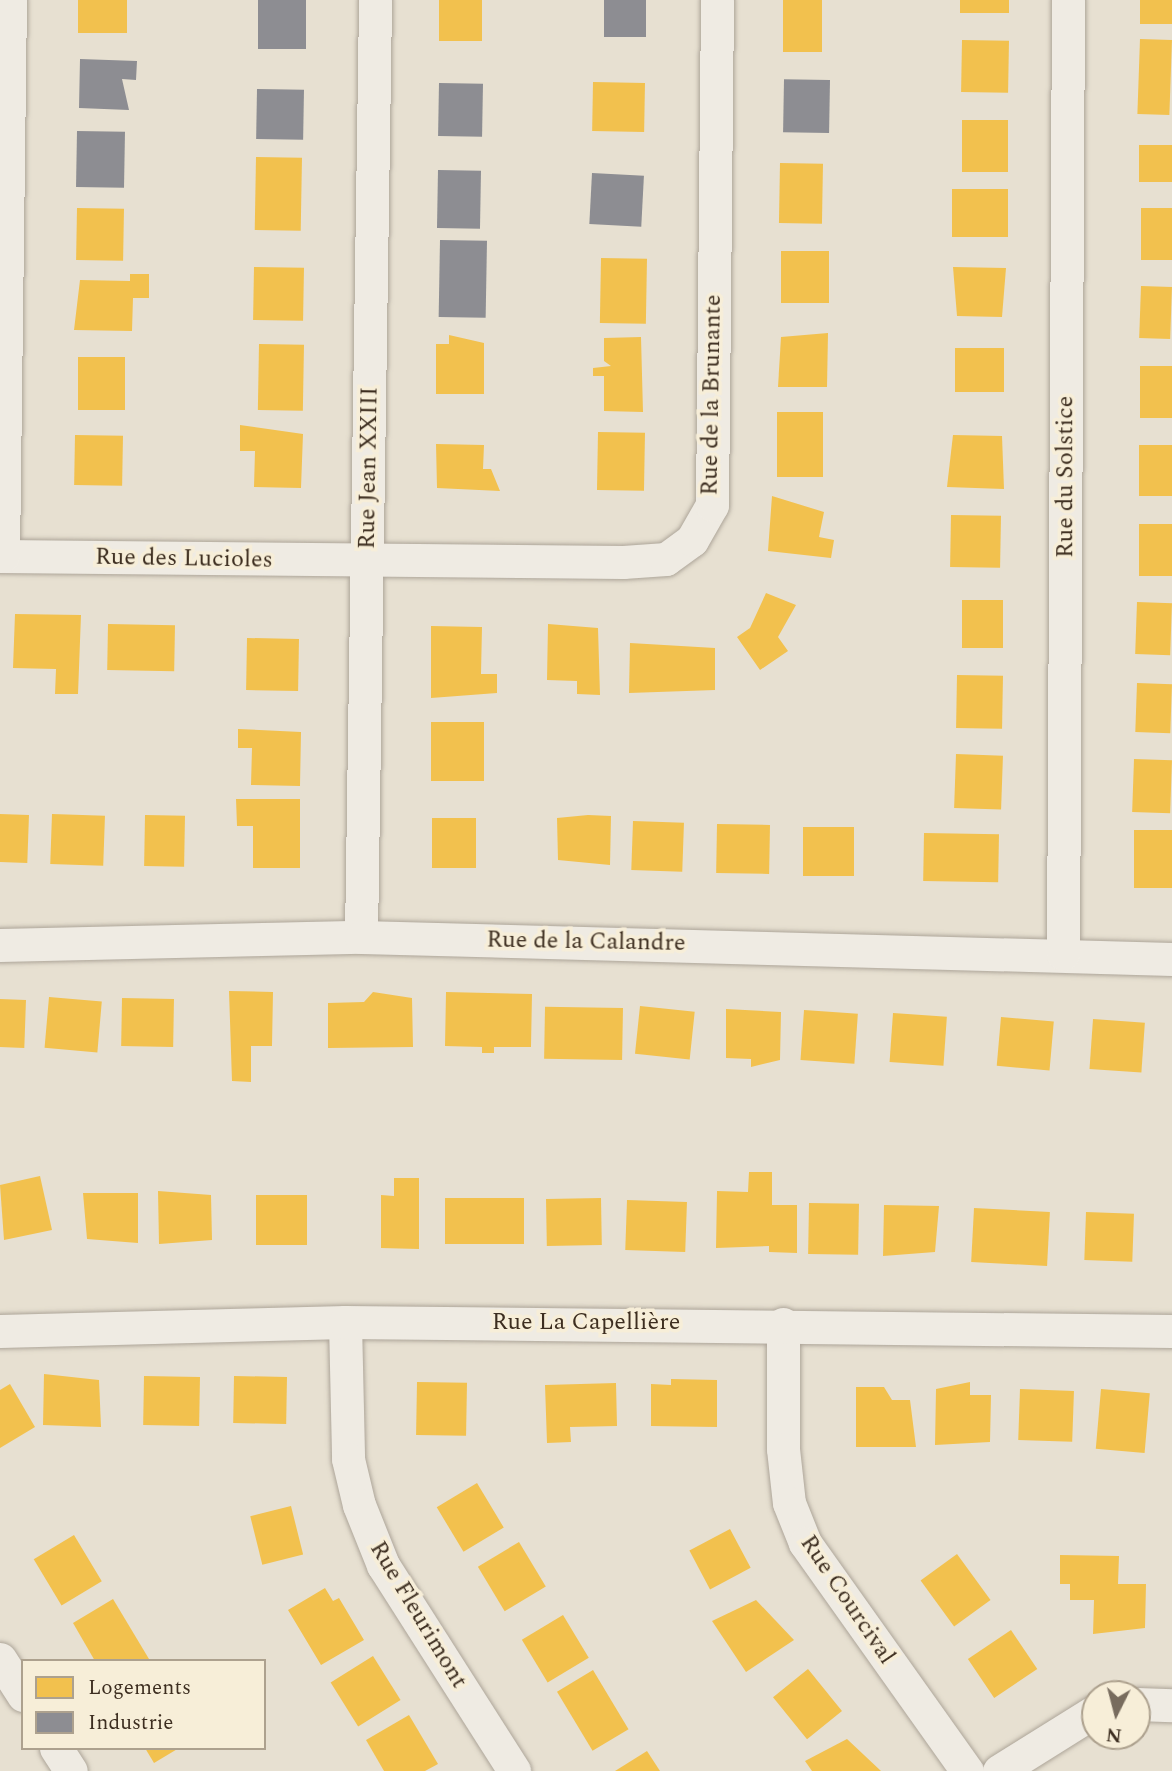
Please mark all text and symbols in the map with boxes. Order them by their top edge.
street label: Rue de la Brunante [696,294,728,496]
street label: Rue Jean XXIII [353,386,385,550]
street label: Rue du Solstice [1052,396,1080,558]
street label: Rue des Lucioles [95,543,273,575]
street label: Rue de la Calandre [486,926,686,958]
street label: Rue La Capellière [492,1309,680,1337]
street label: Rue Courcival [793,1530,901,1670]
street label: Rue Fleurimont [363,1536,473,1694]
legend [21,1659,266,1750]
text: Logements [88,1672,191,1704]
north arrow [1081,1680,1151,1750]
text: Industrie [88,1707,174,1739]
text: N [1105,1719,1123,1750]

